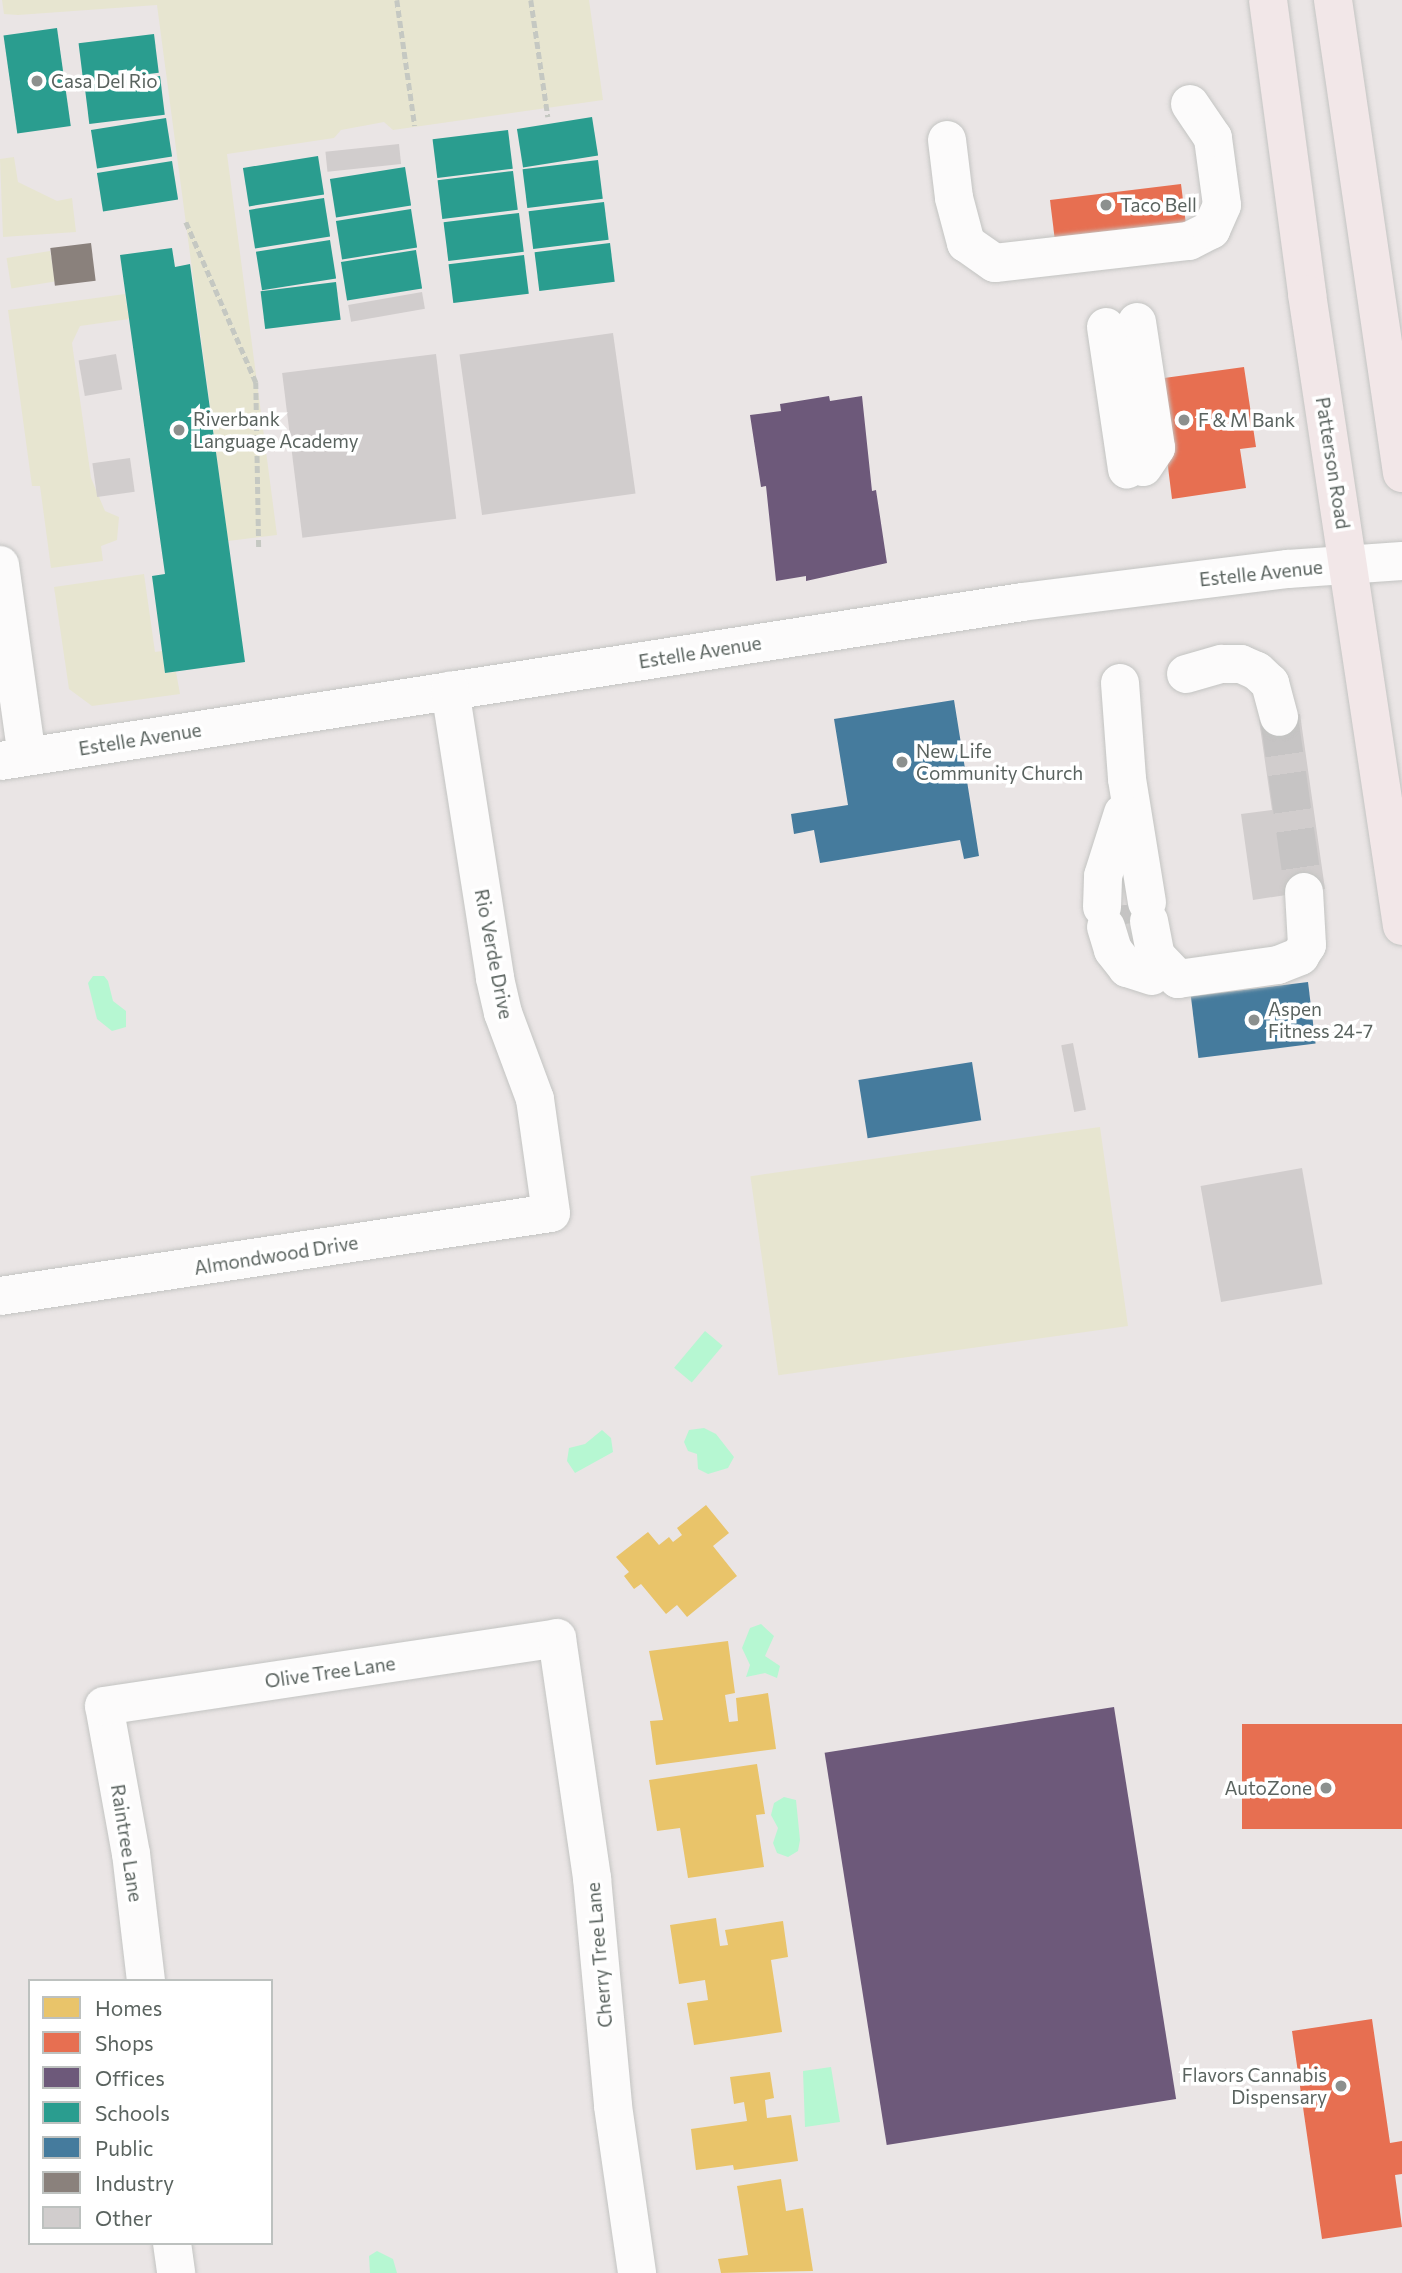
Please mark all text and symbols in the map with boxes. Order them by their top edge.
place label: Casa Del Rio [51,70,158,92]
marker: Casa Del Rio [29,73,45,89]
place label: Taco Bell [1120,194,1197,216]
marker: Taco Bell [1098,197,1114,213]
street label: Patterson Road [1311,395,1355,531]
place label: Riverbank Language Academy [193,408,359,452]
place label: F & M Bank [1198,409,1295,431]
marker: F & M Bank [1176,412,1192,428]
marker: Riverbank Language Academy [171,422,187,438]
street label: Estelle Avenue [1198,555,1324,591]
street label: Estelle Avenue [637,631,763,673]
street label: Estelle Avenue [77,718,203,760]
place label: New Life Community Church [916,740,1083,784]
marker: New Life Community Church [894,754,910,770]
street label: Rio Verde Drive [470,887,518,1021]
place label: Aspen Fitness 24-7 [1268,998,1373,1042]
marker: Aspen Fitness 24-7 [1246,1012,1262,1028]
street label: Almondwood Drive [192,1231,360,1279]
street label: Olive Tree Lane [263,1652,397,1692]
place label: AutoZone [1224,1777,1312,1799]
marker: AutoZone [1318,1780,1334,1796]
street label: Raintree Lane [106,1783,148,1903]
street label: Cherry Tree Lane [581,1881,617,2029]
legend [28,1979,273,2245]
text: Homes [95,1995,162,2020]
text: Shops [95,2030,154,2055]
place label: Flavors Cannabis Dispensary [1182,2064,1327,2108]
text: Offices [95,2065,165,2090]
marker: Flavors Cannabis Dispensary [1333,2078,1349,2094]
text: Schools [95,2100,170,2125]
text: Public [95,2135,153,2160]
text: Industry [95,2170,174,2195]
text: Other [95,2205,152,2230]

